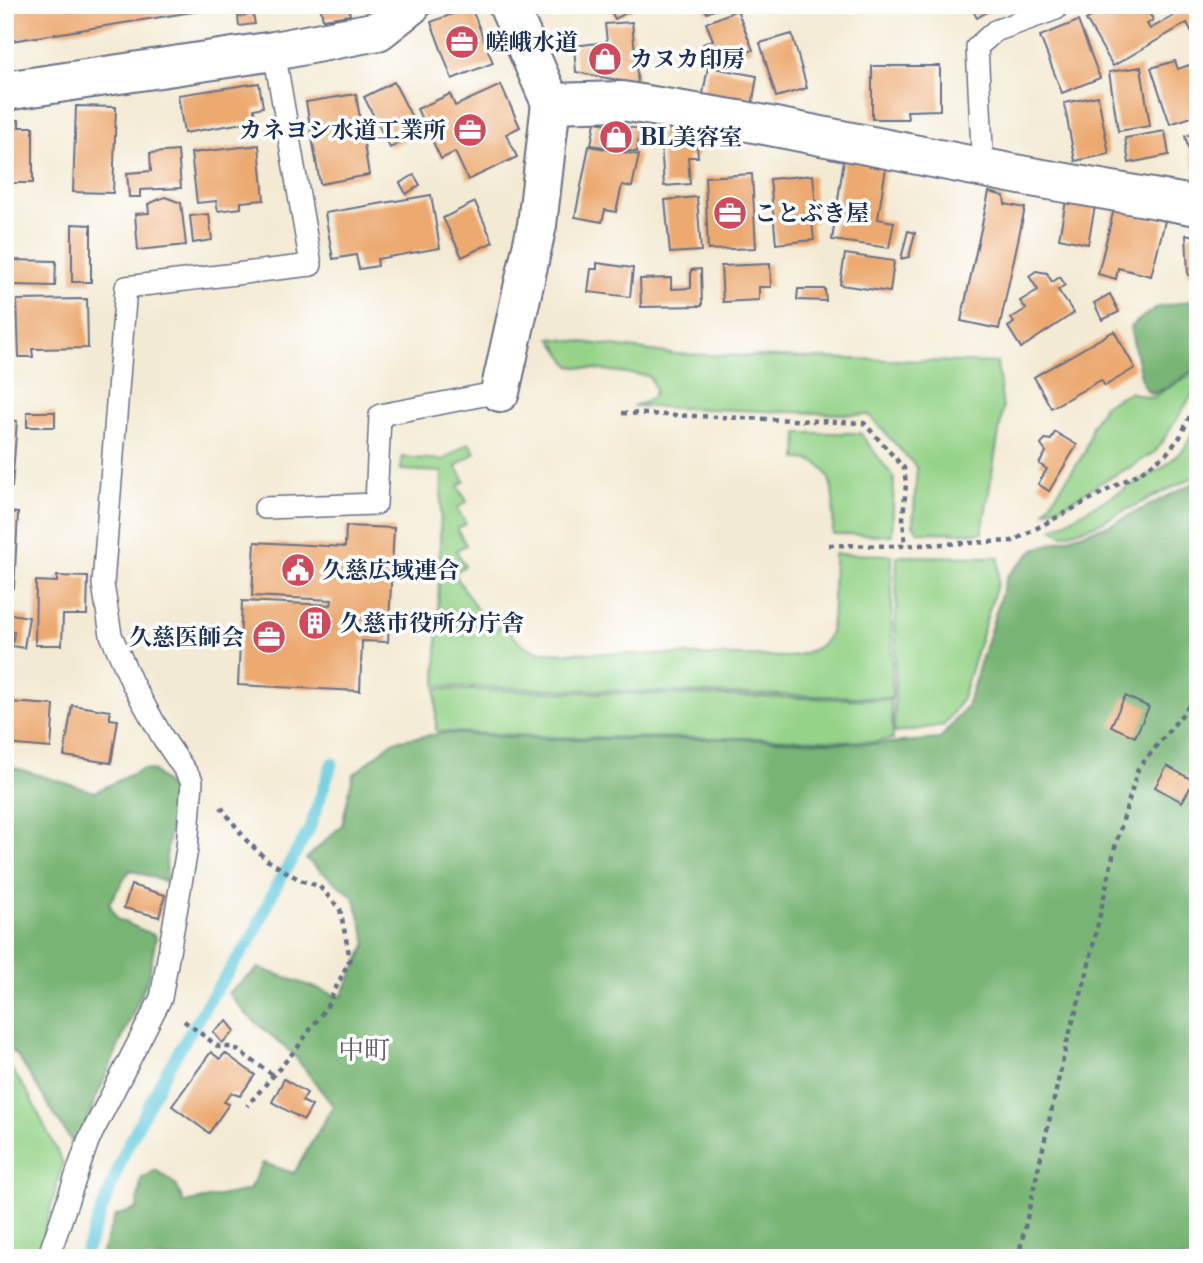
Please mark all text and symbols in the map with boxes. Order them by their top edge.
office icon: 嵯峨水道 [443,23,481,61]
place label: 嵯峨水道 [486,29,578,57]
shop icon: カヌカ印房 [586,40,624,78]
place label: カヌカ印房 [630,46,745,74]
office icon: カネヨシ水道工業所 [451,111,489,149]
place label: カネヨシ水道工業所 [239,117,446,145]
shop icon: BL美容室 [597,118,635,156]
place label: BL美容室 [640,124,742,152]
office icon: ことぶき屋 [711,194,749,232]
place label: ことぶき屋 [754,200,869,228]
public building icon: 久慈広域連合 [279,551,317,589]
place label: 久慈広域連合 [322,557,460,585]
building icon: 久慈市役所分庁舎 [296,604,334,642]
place label: 久慈市役所分庁舎 [340,610,524,638]
office icon: 久慈医師会 [250,618,288,656]
place label: 久慈医師会 [129,624,244,652]
district label: 中町 [338,1035,390,1067]

